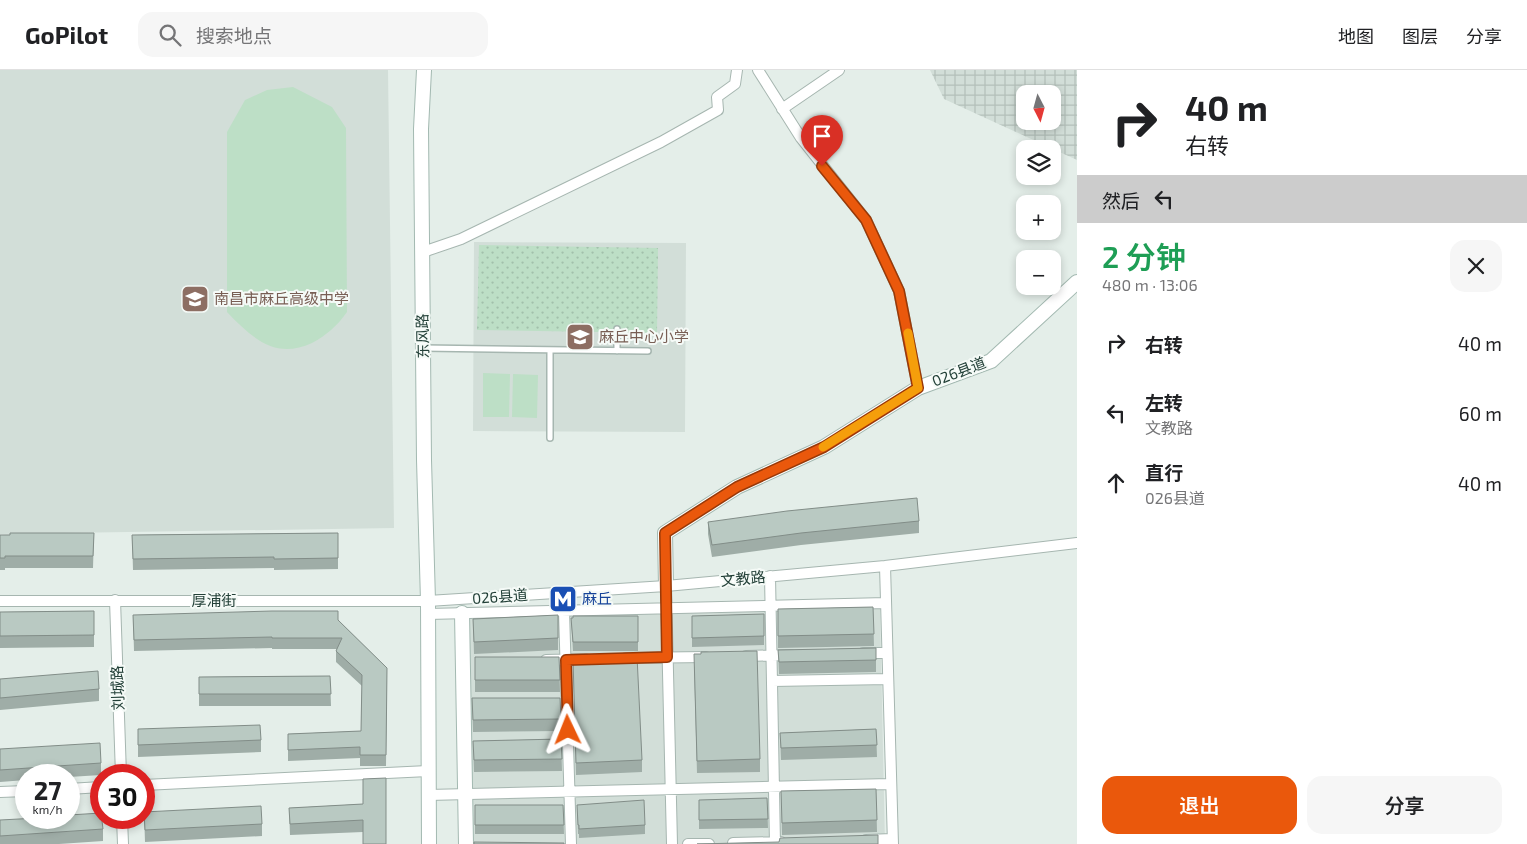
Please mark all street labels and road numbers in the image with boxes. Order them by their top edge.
street label: 东风路 [413,313,431,359]
street label: 026县道 [929,353,988,390]
street label: 文教路 [720,567,766,589]
street label: 026县道 [471,585,529,607]
street label: 厚浦街 [191,591,237,609]
street label: 刘城路 [107,665,127,711]

